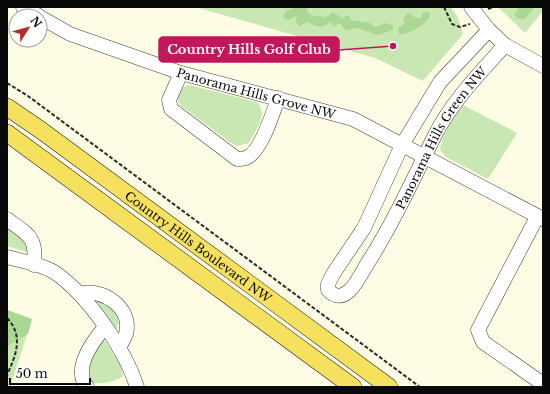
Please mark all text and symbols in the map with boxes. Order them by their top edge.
north arrow [8,8,48,48]
text: N [27,14,45,31]
callout: Country Hills Golf Club [159,37,339,62]
text: Country Hills Golf Club [167,41,331,58]
street label: Panorama Hills Green NW [392,63,490,212]
street label: Panorama Hills Grove NW [175,65,338,122]
street label: Country Hills Boulevard NW [122,187,276,306]
scale bar [10,360,90,386]
text: 50 m [16,366,48,381]

